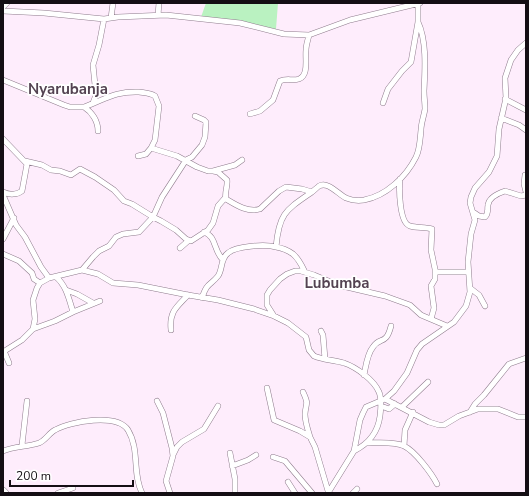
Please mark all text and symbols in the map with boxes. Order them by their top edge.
district label: Nyarubanja [28,79,108,99]
district label: Lubumba [304,273,370,293]
scale bar [10,462,133,488]
text: 200 m [16,468,51,484]

